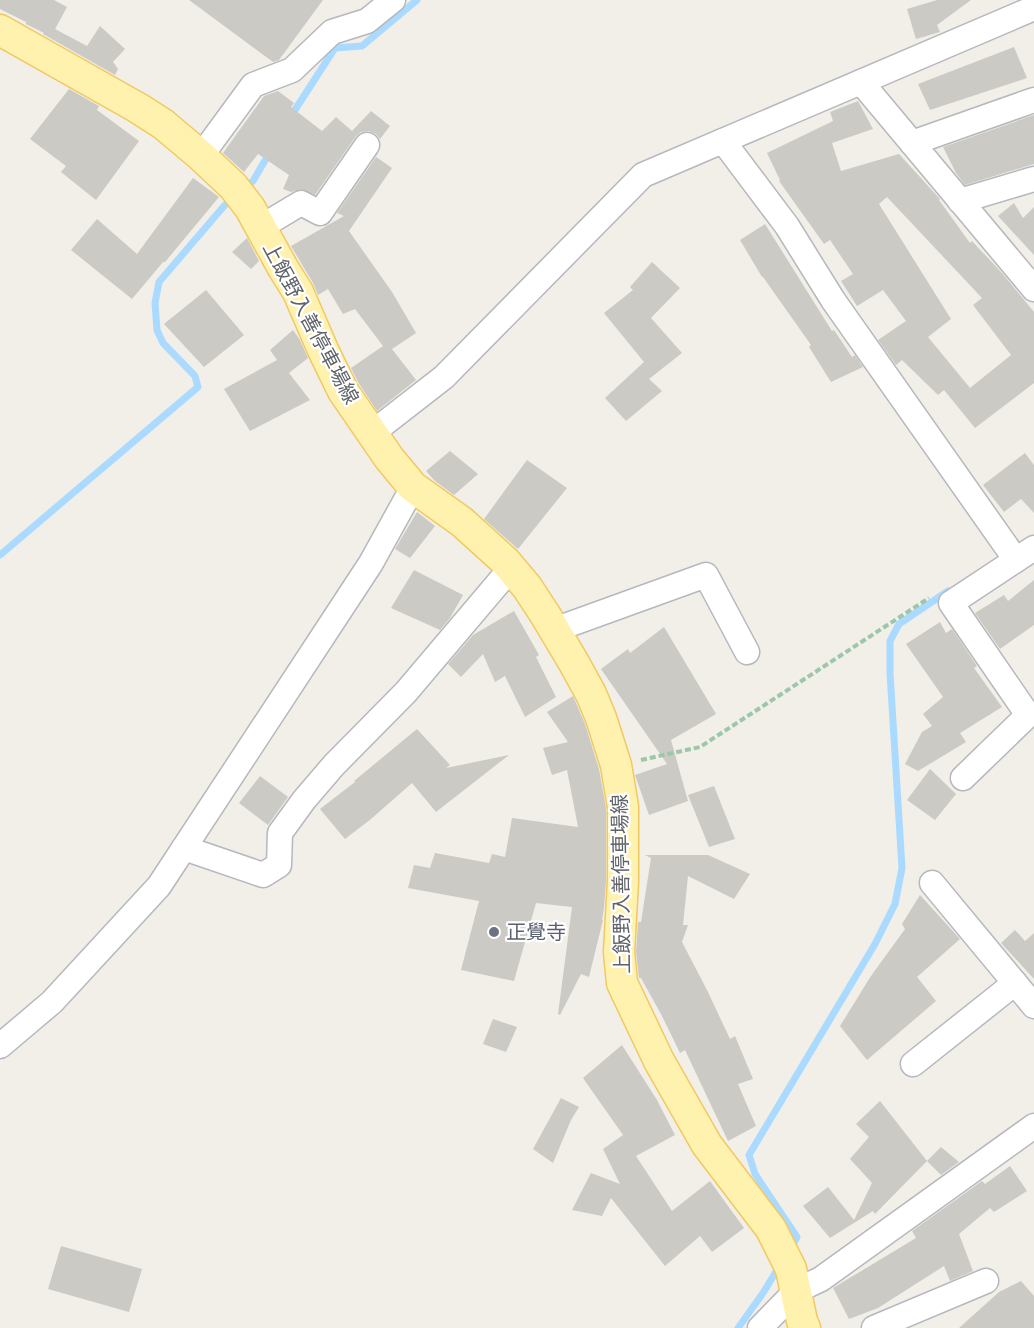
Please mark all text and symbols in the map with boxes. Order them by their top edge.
street label: 上飯野入善停車場線 [258,238,364,408]
street label: 上飯野入善停車場線 [607,794,635,974]
place label: 正覺寺 [506,920,566,944]
marker: 正覺寺 [487,925,501,939]

